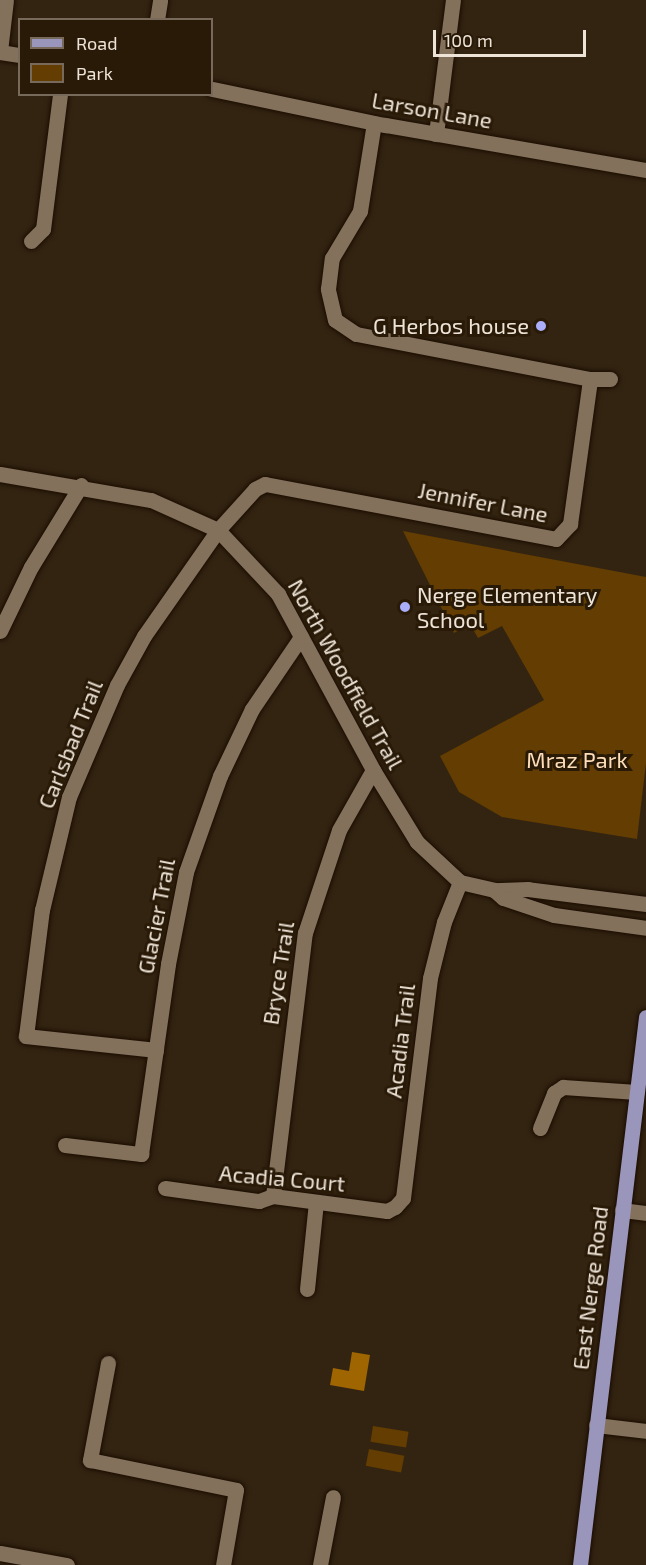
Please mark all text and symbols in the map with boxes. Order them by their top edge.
legend [18,18,213,96]
scale bar [436,18,589,56]
text: 100 m [444,29,493,51]
text: Road [76,32,117,54]
text: Park [76,62,113,84]
street label: Larson Lane [370,86,494,134]
place label: G Herbos house [373,313,529,339]
marker: G Herbos house [534,319,548,333]
street label: Jennifer Lane [416,476,550,528]
street label: North Woodfield Trail [283,574,409,774]
place label: Nerge Elementary School [417,581,597,632]
marker: Nerge Elementary School [398,600,412,614]
street label: Carlsbad Trail [32,676,108,812]
park label: Mraz Park [526,747,628,773]
street label: Glacier Trail [132,856,180,976]
street label: Bryce Trail [257,919,299,1027]
street label: Acadia Trail [380,982,420,1100]
street label: Acadia Court [218,1159,346,1197]
street label: East Nerge Road [567,1205,613,1371]

